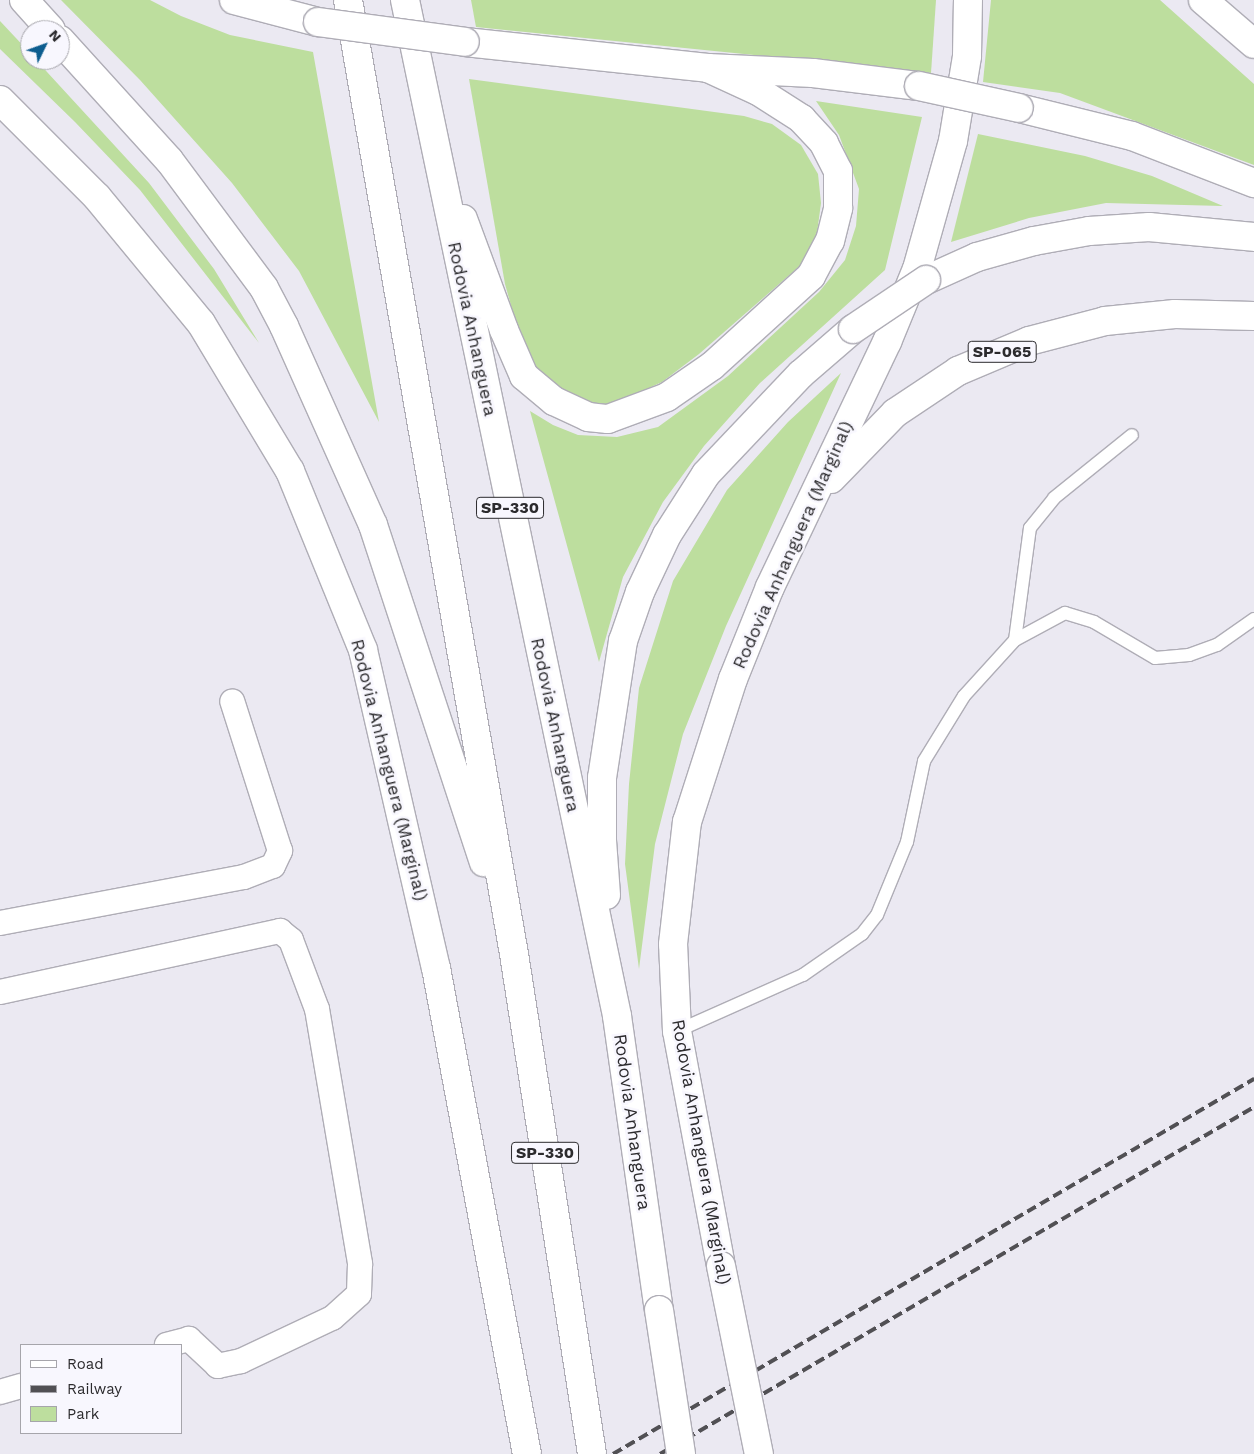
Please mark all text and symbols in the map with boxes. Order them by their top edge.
north arrow [20,20,70,70]
text: N [46,26,65,45]
street label: Rodovia Anhanguera [443,239,501,419]
road number: SP-065 [967,338,1037,366]
street label: Rodovia Anhanguera (Marginal) [728,417,858,673]
road number: SP-330 [475,494,545,522]
street label: Rodovia Anhanguera [526,635,584,815]
street label: Rodovia Anhanguera (Marginal) [346,636,432,904]
street label: Rodovia Anhanguera (Marginal) [667,1017,735,1287]
street label: Rodovia Anhanguera [609,1032,655,1212]
road number: SP-330 [510,1140,580,1166]
legend [20,1344,182,1434]
text: Road [67,1355,104,1373]
text: Railway [67,1380,122,1398]
text: Park [67,1405,99,1423]

